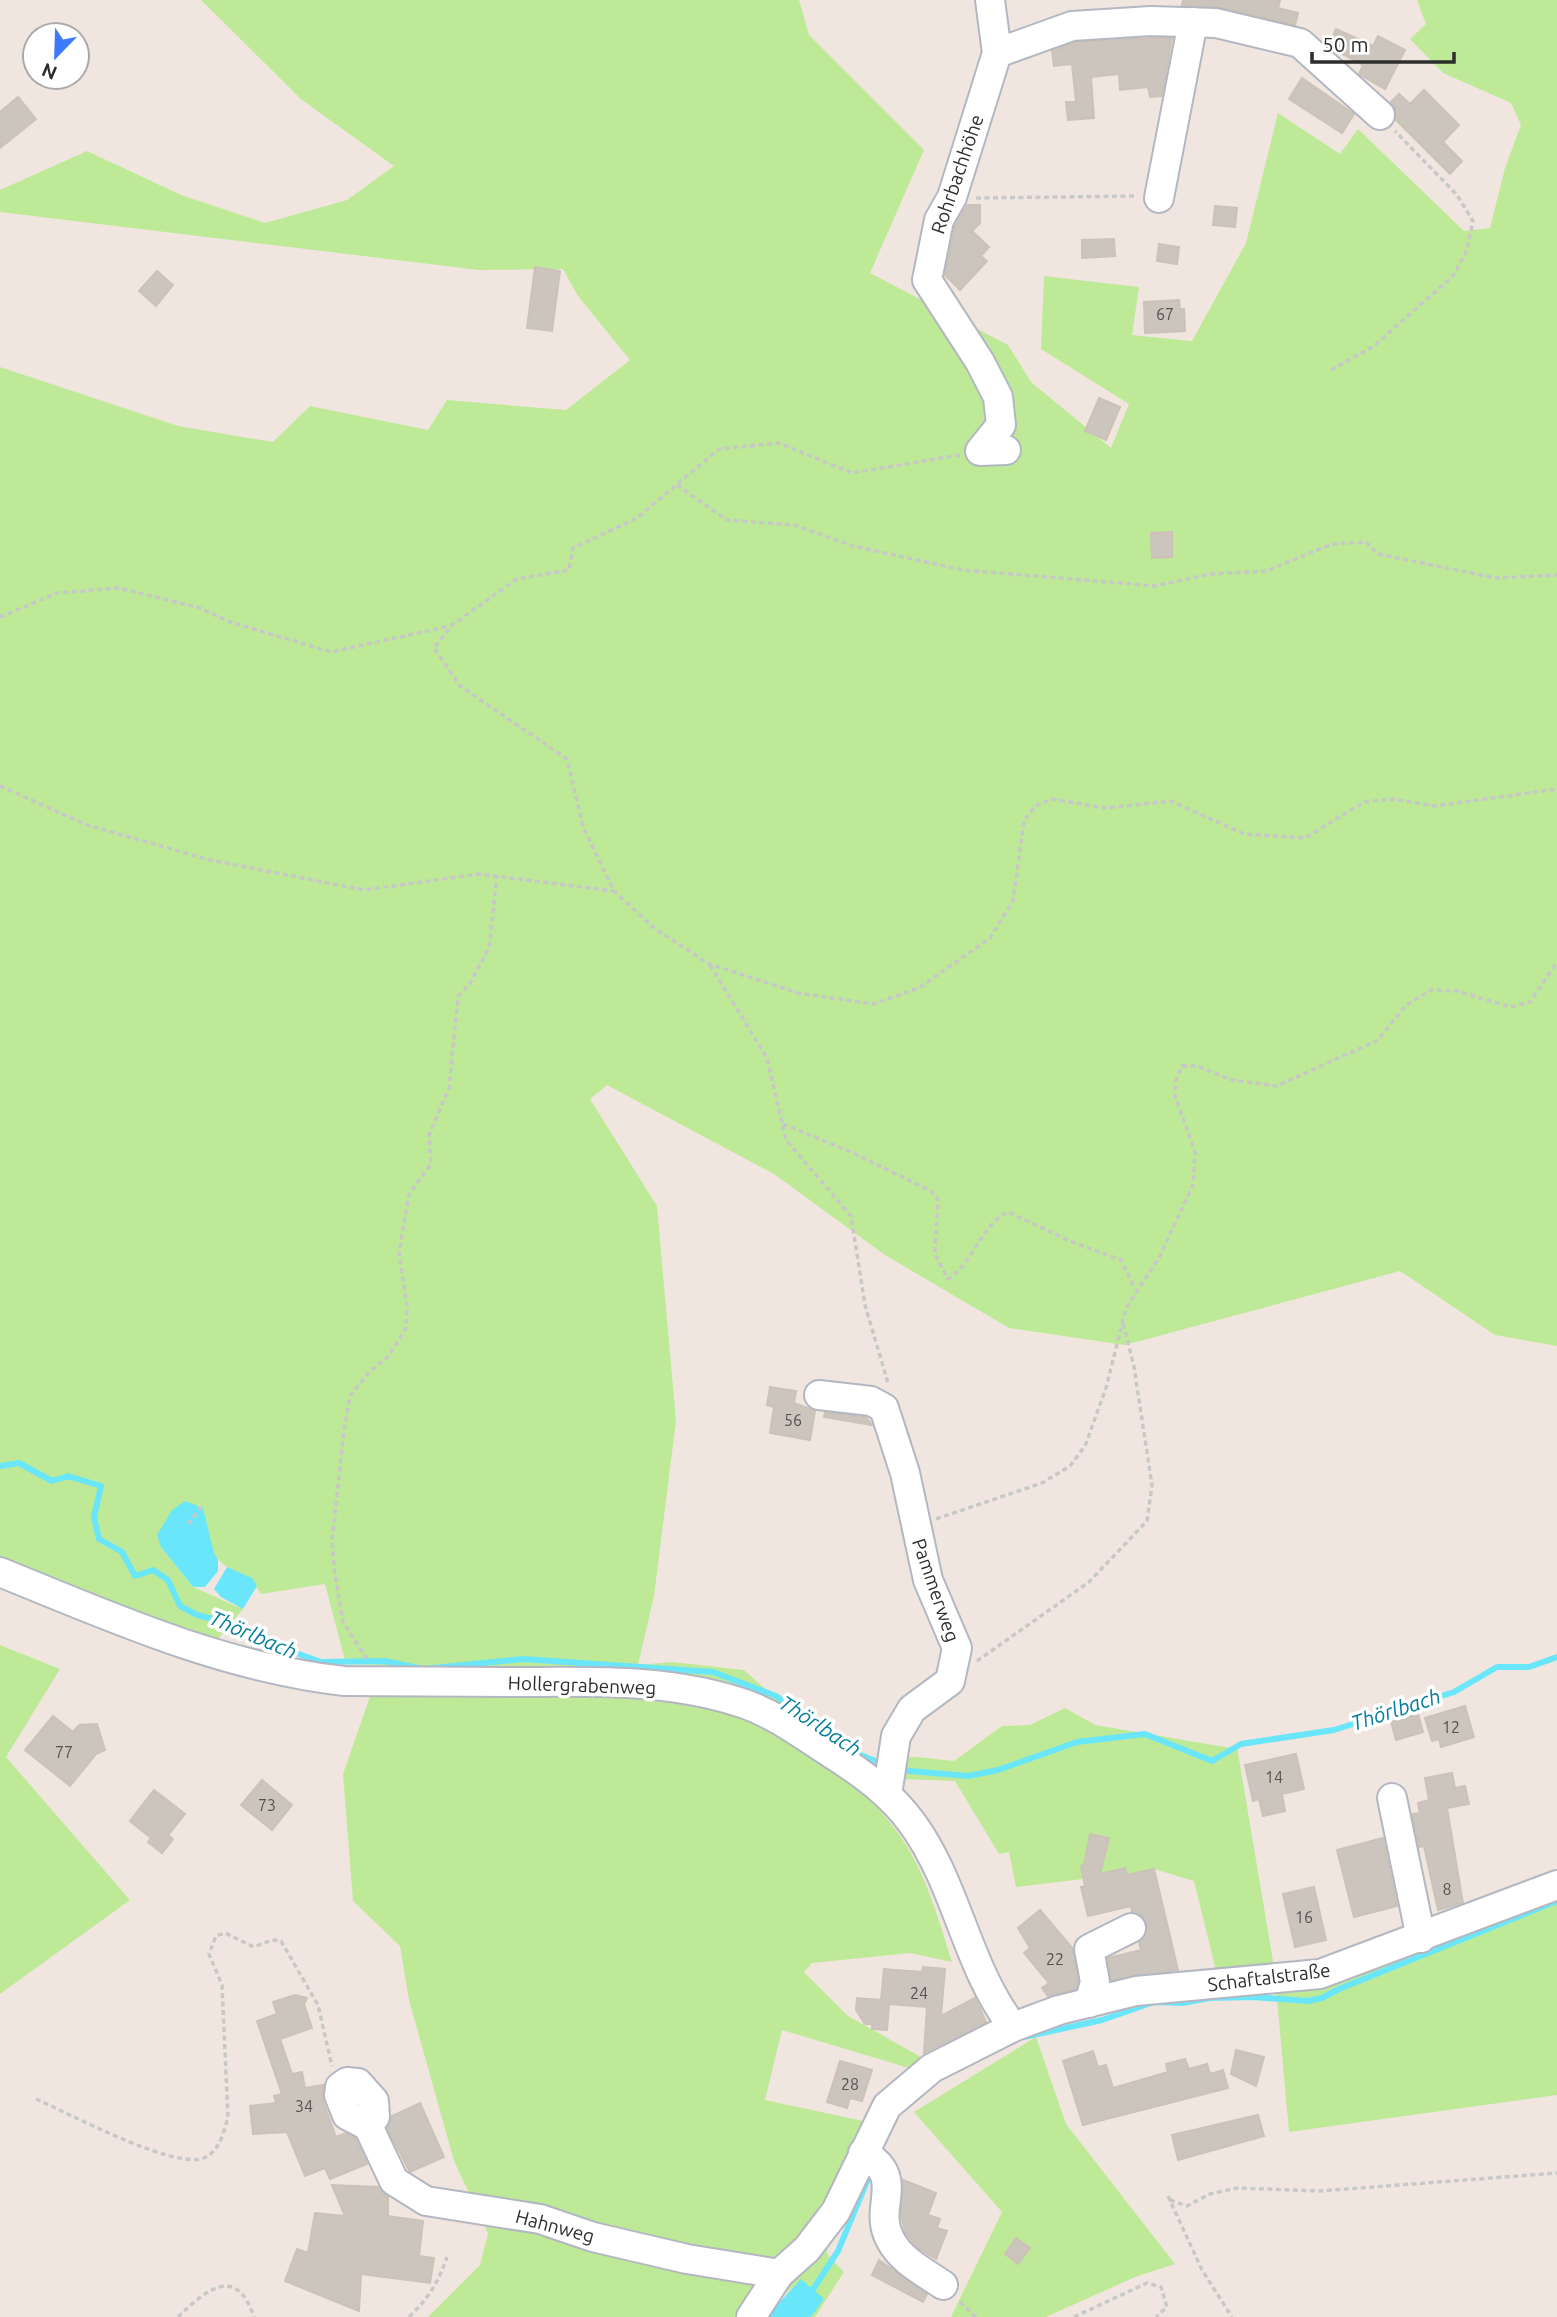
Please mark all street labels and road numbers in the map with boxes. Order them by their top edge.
street label: Rohrbachhöhe [926,111,988,237]
street label: Pammerweg [908,1535,964,1645]
street label: Hollergrabenweg [507,1671,657,1699]
street label: Schaftalstraße [1206,1959,1332,1995]
street label: Hahnweg [513,2205,597,2247]

